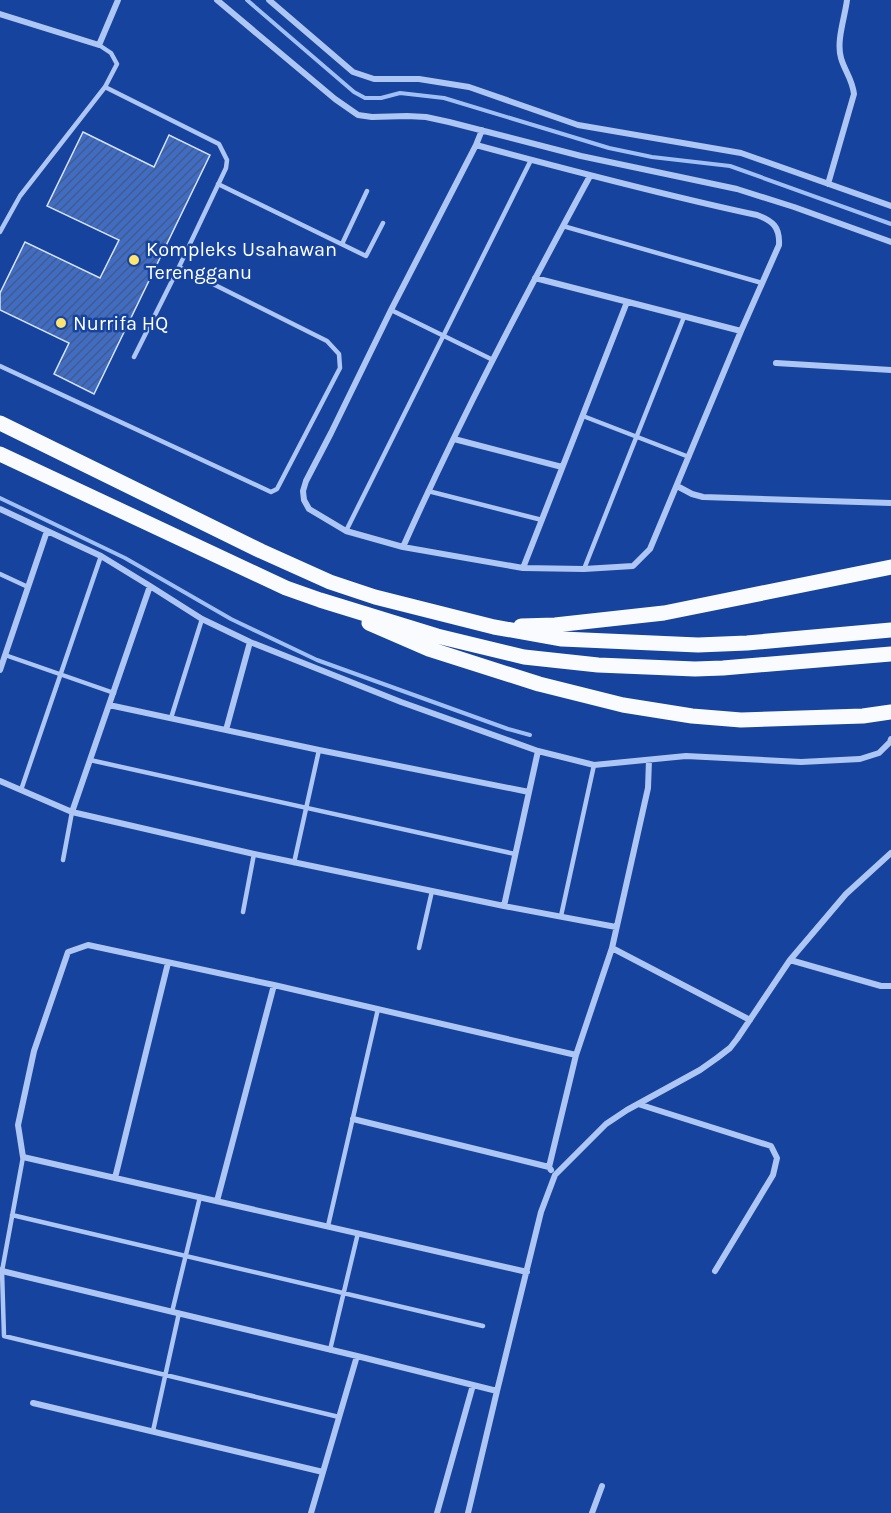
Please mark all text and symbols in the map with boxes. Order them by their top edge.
place label: Kompleks Usahawan Terengganu [146,238,337,284]
marker: Kompleks Usahawan Terengganu [127,253,141,267]
place label: Nurrifa HQ [73,312,168,335]
marker: Nurrifa HQ [54,316,68,330]

